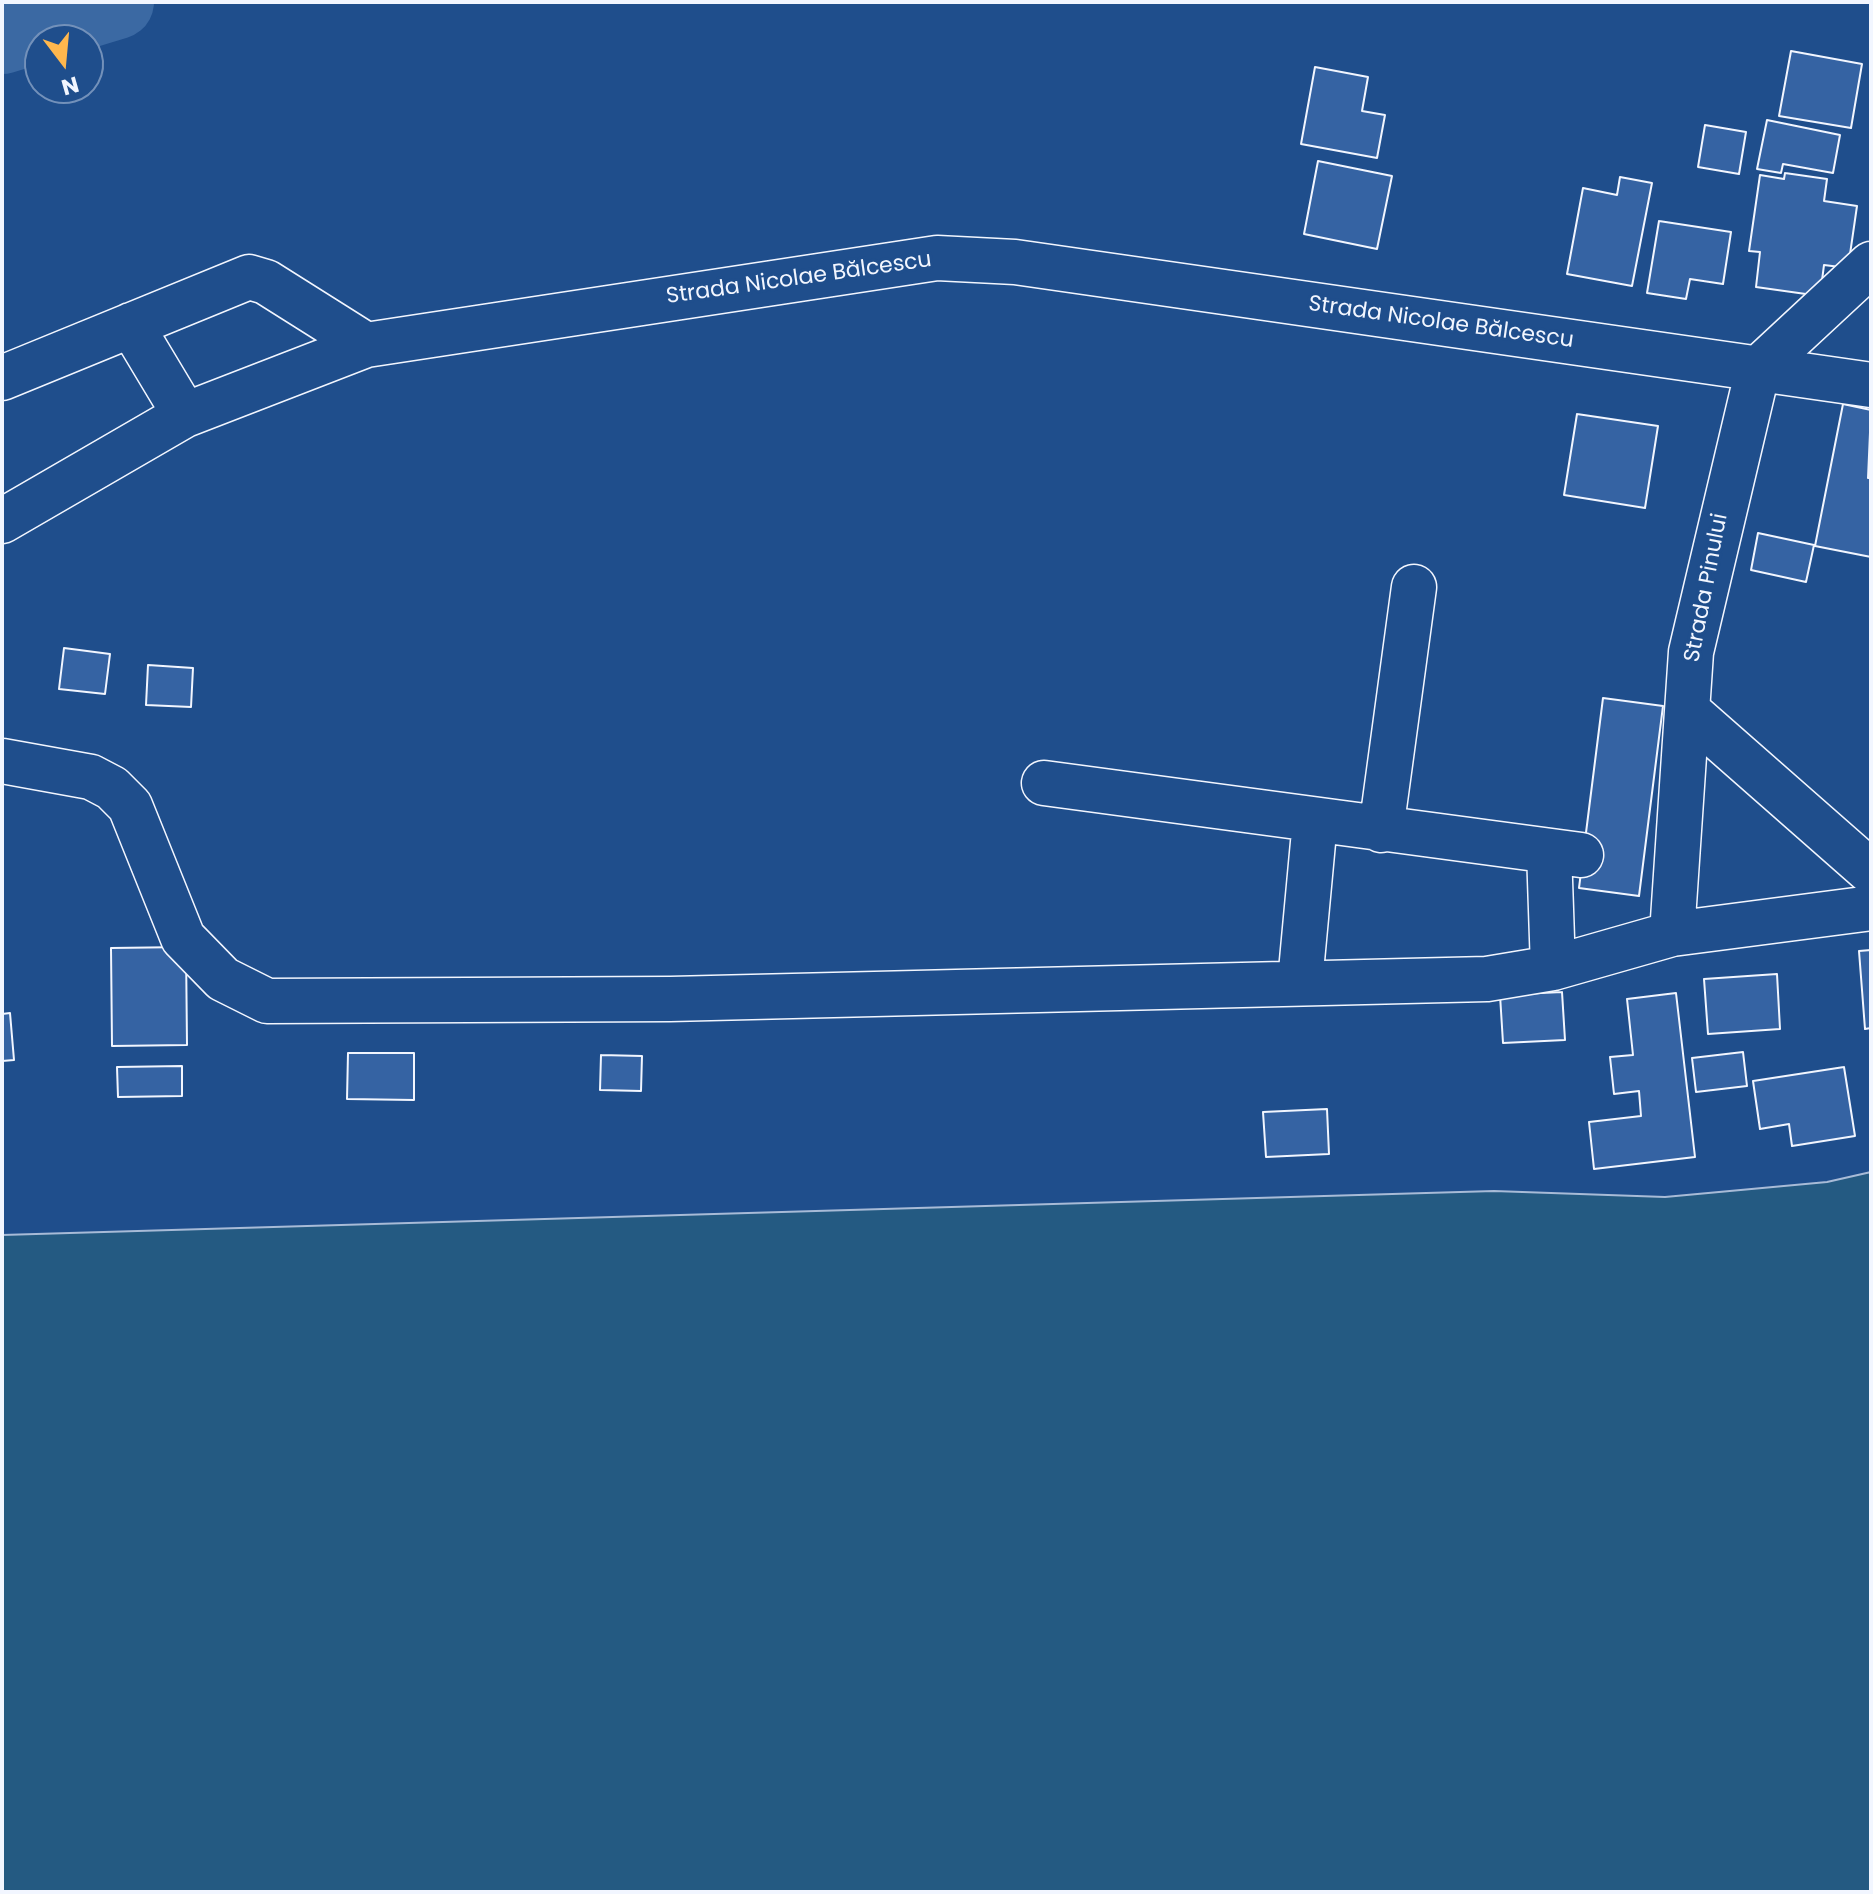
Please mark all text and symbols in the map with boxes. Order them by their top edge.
north arrow [24,24,104,104]
text: N [58,68,82,103]
street label: Strada Nicolae Bălcescu [665,247,933,311]
street label: Strada Nicolae Bălcescu [1307,291,1575,355]
street label: Strada Pinului [1680,511,1734,665]

